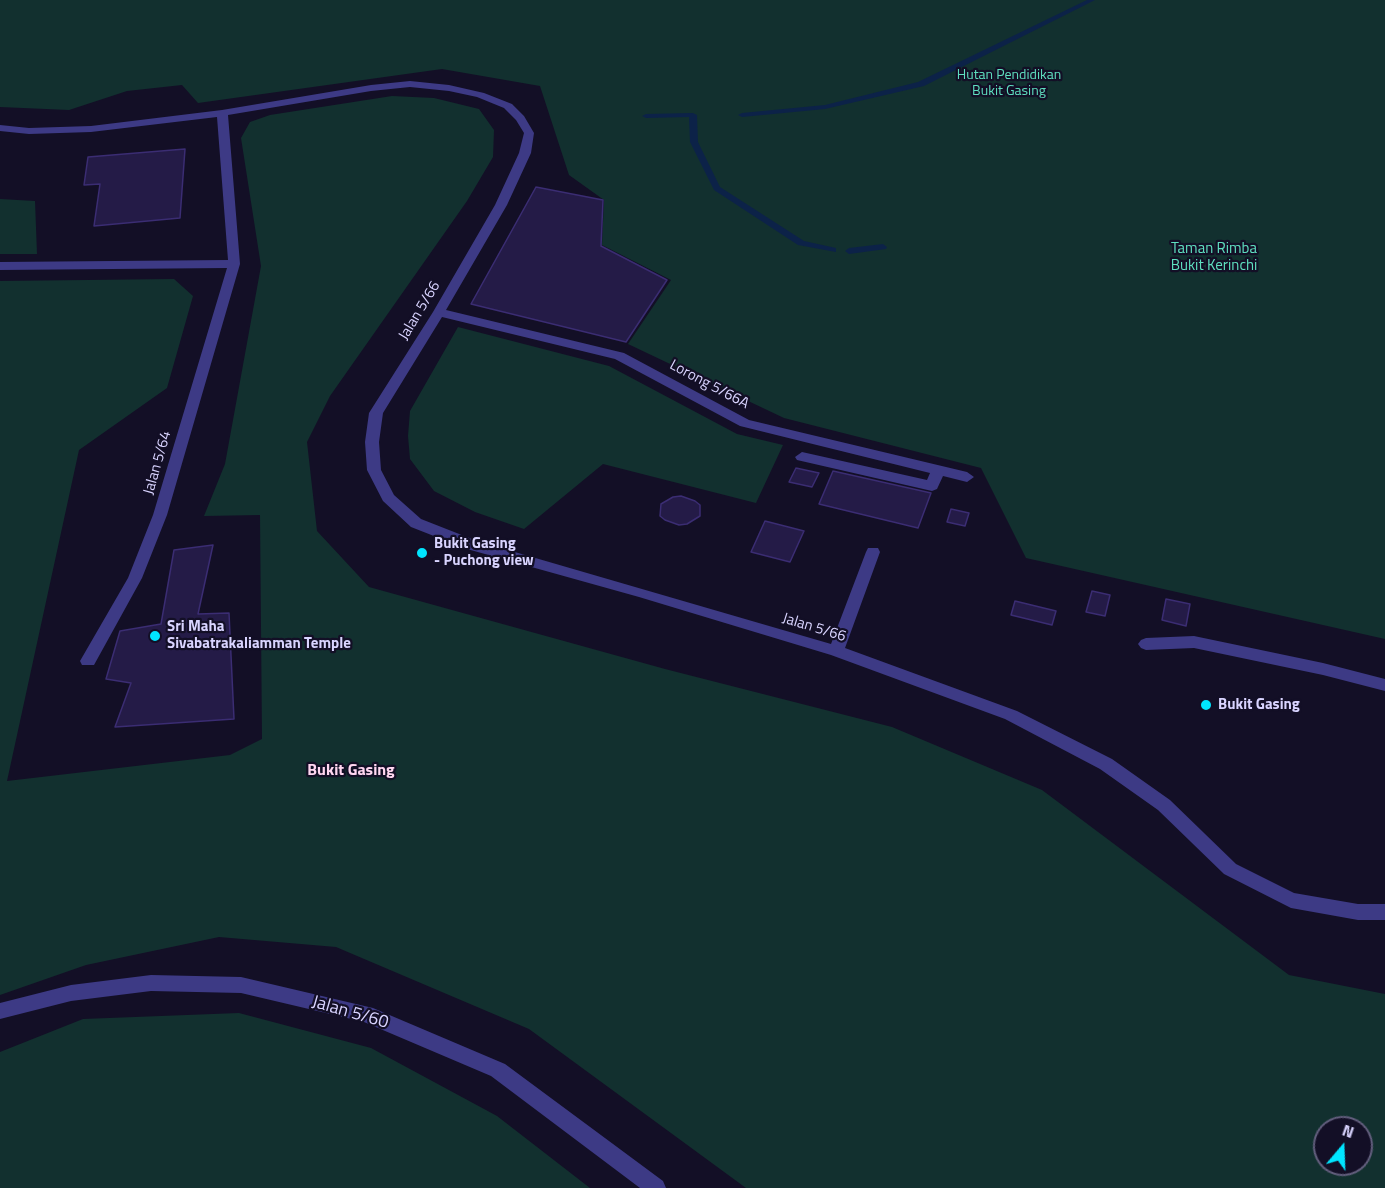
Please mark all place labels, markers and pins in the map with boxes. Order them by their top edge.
place label: Bukit Gasing - Puchong view [434,535,534,570]
marker: Bukit Gasing - Puchong view [415,546,429,560]
place label: Sri Maha Sivabatrakaliamman Temple [167,618,351,653]
marker: Sri Maha Sivabatrakaliamman Temple [148,629,162,643]
place label: Bukit Gasing [1218,696,1300,714]
marker: Bukit Gasing [1199,698,1213,712]

